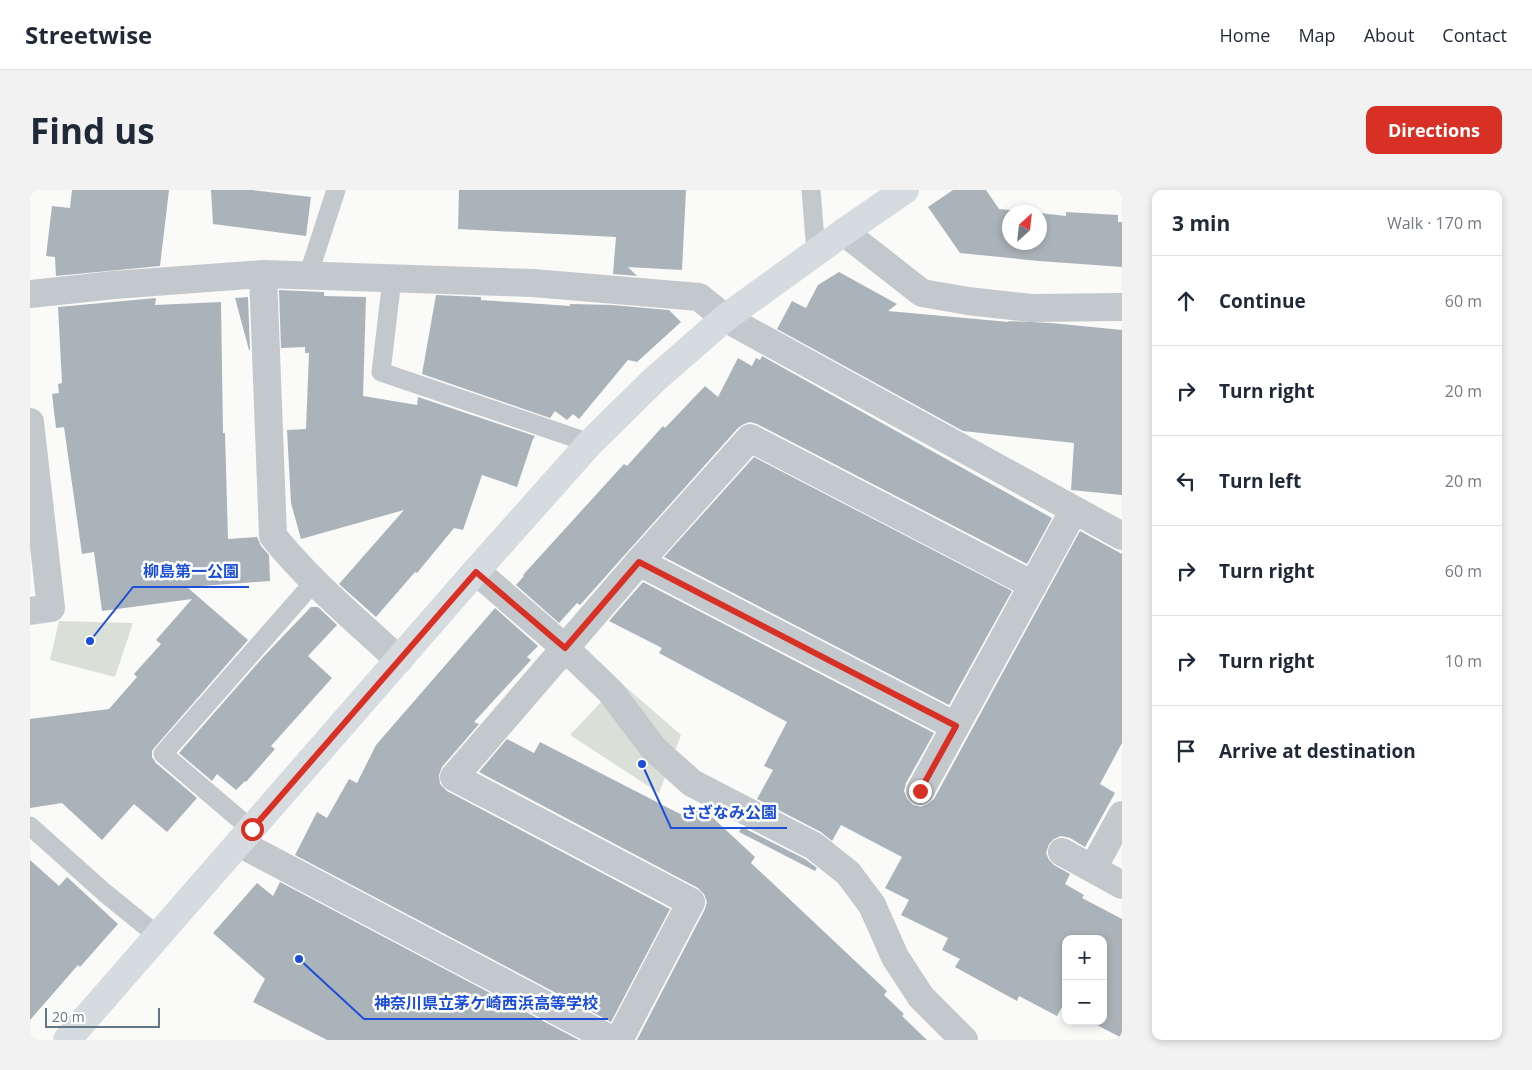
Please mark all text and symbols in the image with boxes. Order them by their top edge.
text: Streetwise [25,18,152,51]
text: Home [1220,23,1270,47]
text: Map [1298,23,1336,47]
text: About [1364,23,1414,47]
text: Contact [1442,23,1507,47]
button: Directions [1366,106,1502,154]
text: Find us [30,107,155,154]
north arrow [1002,205,1047,250]
text: 3 min [1172,209,1230,237]
text: Walk · 170 m [1387,212,1482,234]
icon: ahead [1172,287,1200,315]
text: Continue [1219,288,1306,314]
text: 60 m [1445,290,1482,312]
icon: right [1172,377,1200,405]
text: Turn right [1219,378,1314,404]
text: 20 m [1445,380,1482,402]
icon: left [1172,467,1200,495]
text: Turn left [1219,468,1301,494]
text: 20 m [1445,470,1482,492]
callout: 柳島第一公園 [133,556,249,587]
icon: right [1172,557,1200,585]
text: Turn right [1219,558,1314,584]
text: 柳島第一公園 [143,560,239,582]
text: 60 m [1445,560,1482,582]
icon: right [1172,647,1200,675]
text: Turn right [1219,648,1314,674]
text: 10 m [1445,650,1482,672]
icon: arrive [1172,737,1200,765]
text: Arrive at destination [1219,738,1416,764]
route end [909,780,932,803]
callout: さざなみ公園 [671,797,787,828]
text: さざなみ公園 [681,801,777,823]
route start [241,818,264,841]
map controls [1062,935,1107,1025]
button: + [1062,935,1107,980]
button: − [1062,980,1107,1025]
callout: 神奈川県立茅ケ崎西浜高等学校 [364,988,608,1019]
text: 神奈川県立茅ケ崎西浜高等学校 [374,992,598,1014]
scale bar [45,1005,160,1028]
text: 20 m [52,1007,85,1026]

